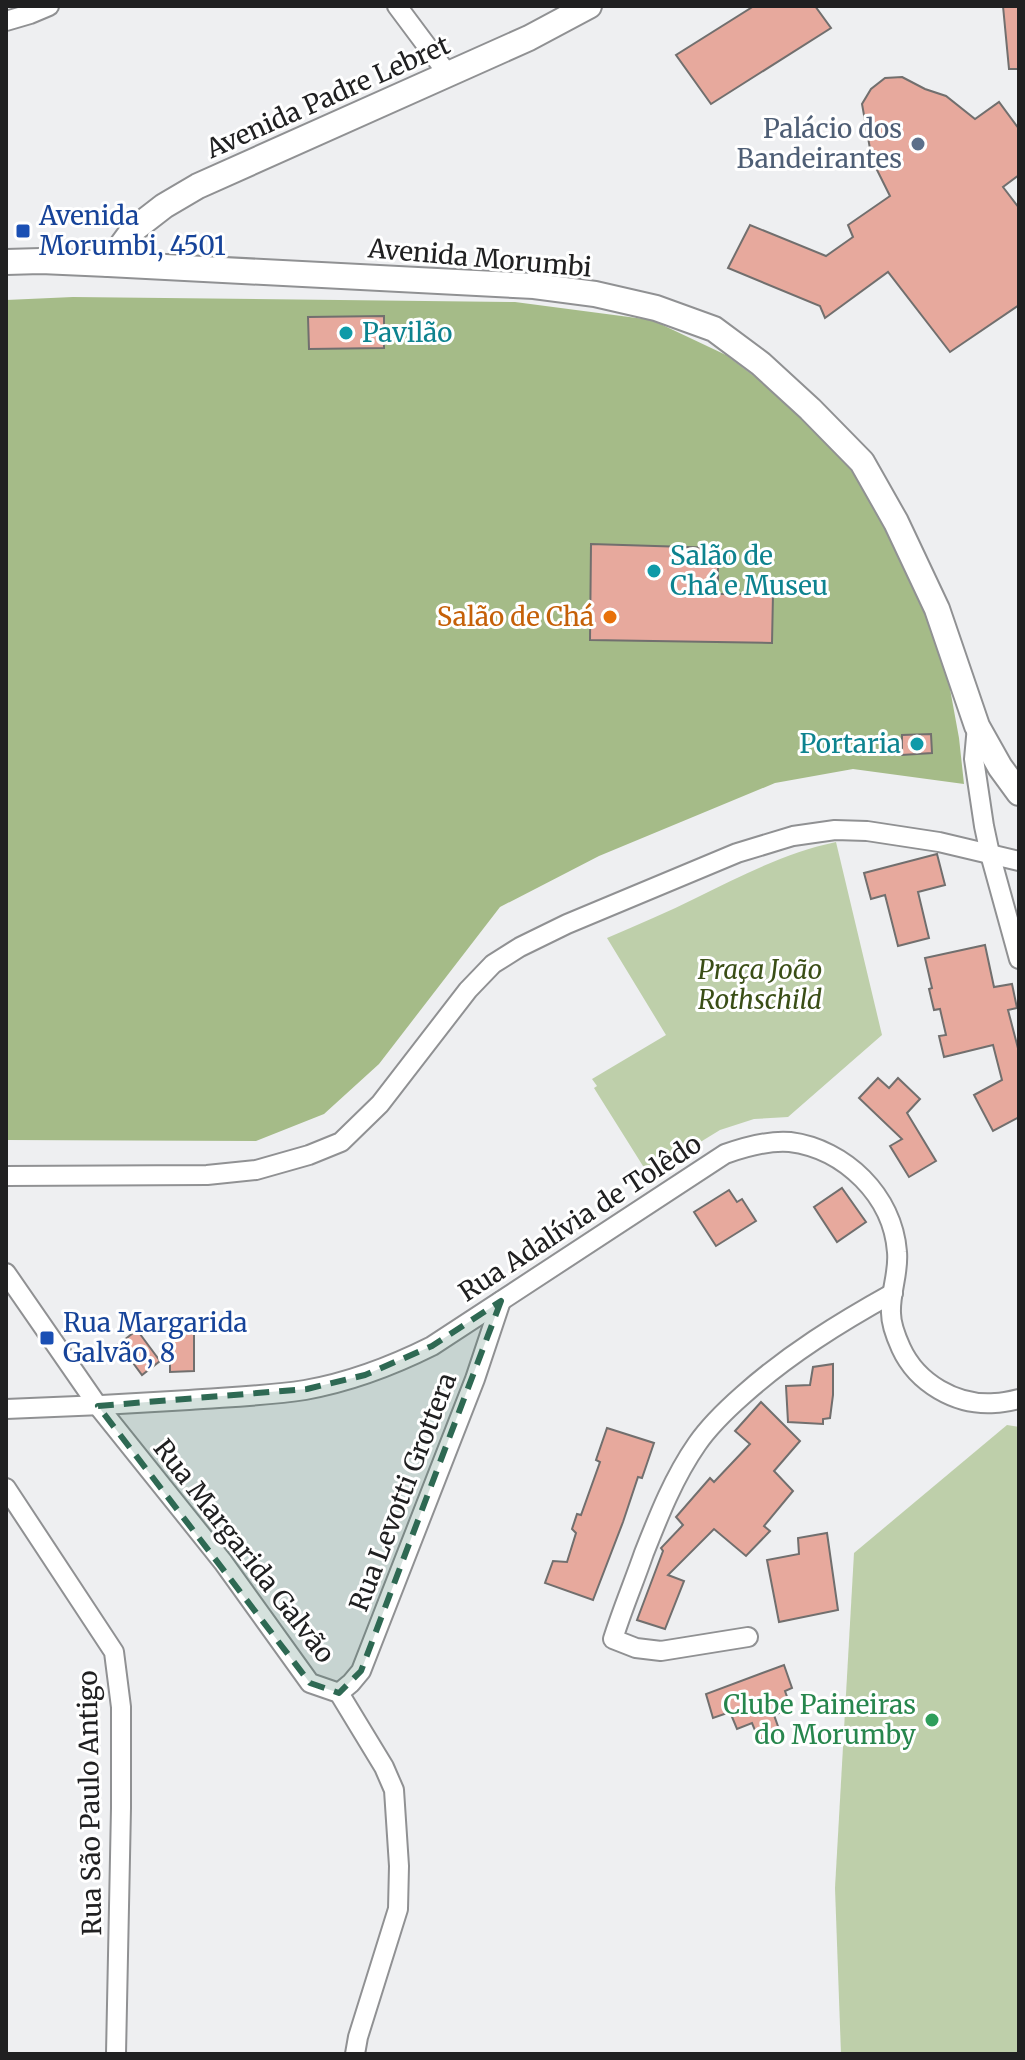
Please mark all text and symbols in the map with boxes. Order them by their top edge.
street label: Avenida Padre Lebret [200,28,455,166]
place label: Palácio dos Bandeirantes [737,112,902,175]
marker: Palácio dos Bandeirantes [909,135,927,153]
place label: Avenida Morumbi, 4501 [38,199,226,262]
marker: Avenida Morumbi, 4501 [14,222,32,240]
street label: Avenida Morumbi [366,231,593,284]
place label: Pavilão [362,316,452,349]
marker: Pavilão [337,324,355,342]
place label: Salão de Chá e Museu [670,539,828,602]
marker: Salão de Chá e Museu [645,562,663,580]
place label: Salão de Chá [437,600,594,633]
marker: Salão de Chá [601,608,619,626]
place label: Portaria [800,727,901,760]
marker: Portaria [908,735,926,753]
park label: Praça João Rothschild [698,953,822,1016]
street label: Rua Adalívia de Tolêdo [452,1127,707,1308]
place label: Rua Margarida Galvão, 8 [63,1306,248,1369]
marker: Rua Margarida Galvão, 8 [38,1329,56,1347]
street label: Rua Levotti Grottera [342,1368,463,1616]
street label: Rua Margarida Galvão [147,1432,342,1669]
street label: Rua São Paulo Antigo [71,1670,108,1936]
place label: Clube Paineiras do Morumby [723,1688,917,1751]
marker: Clube Paineiras do Morumby [923,1711,941,1729]

